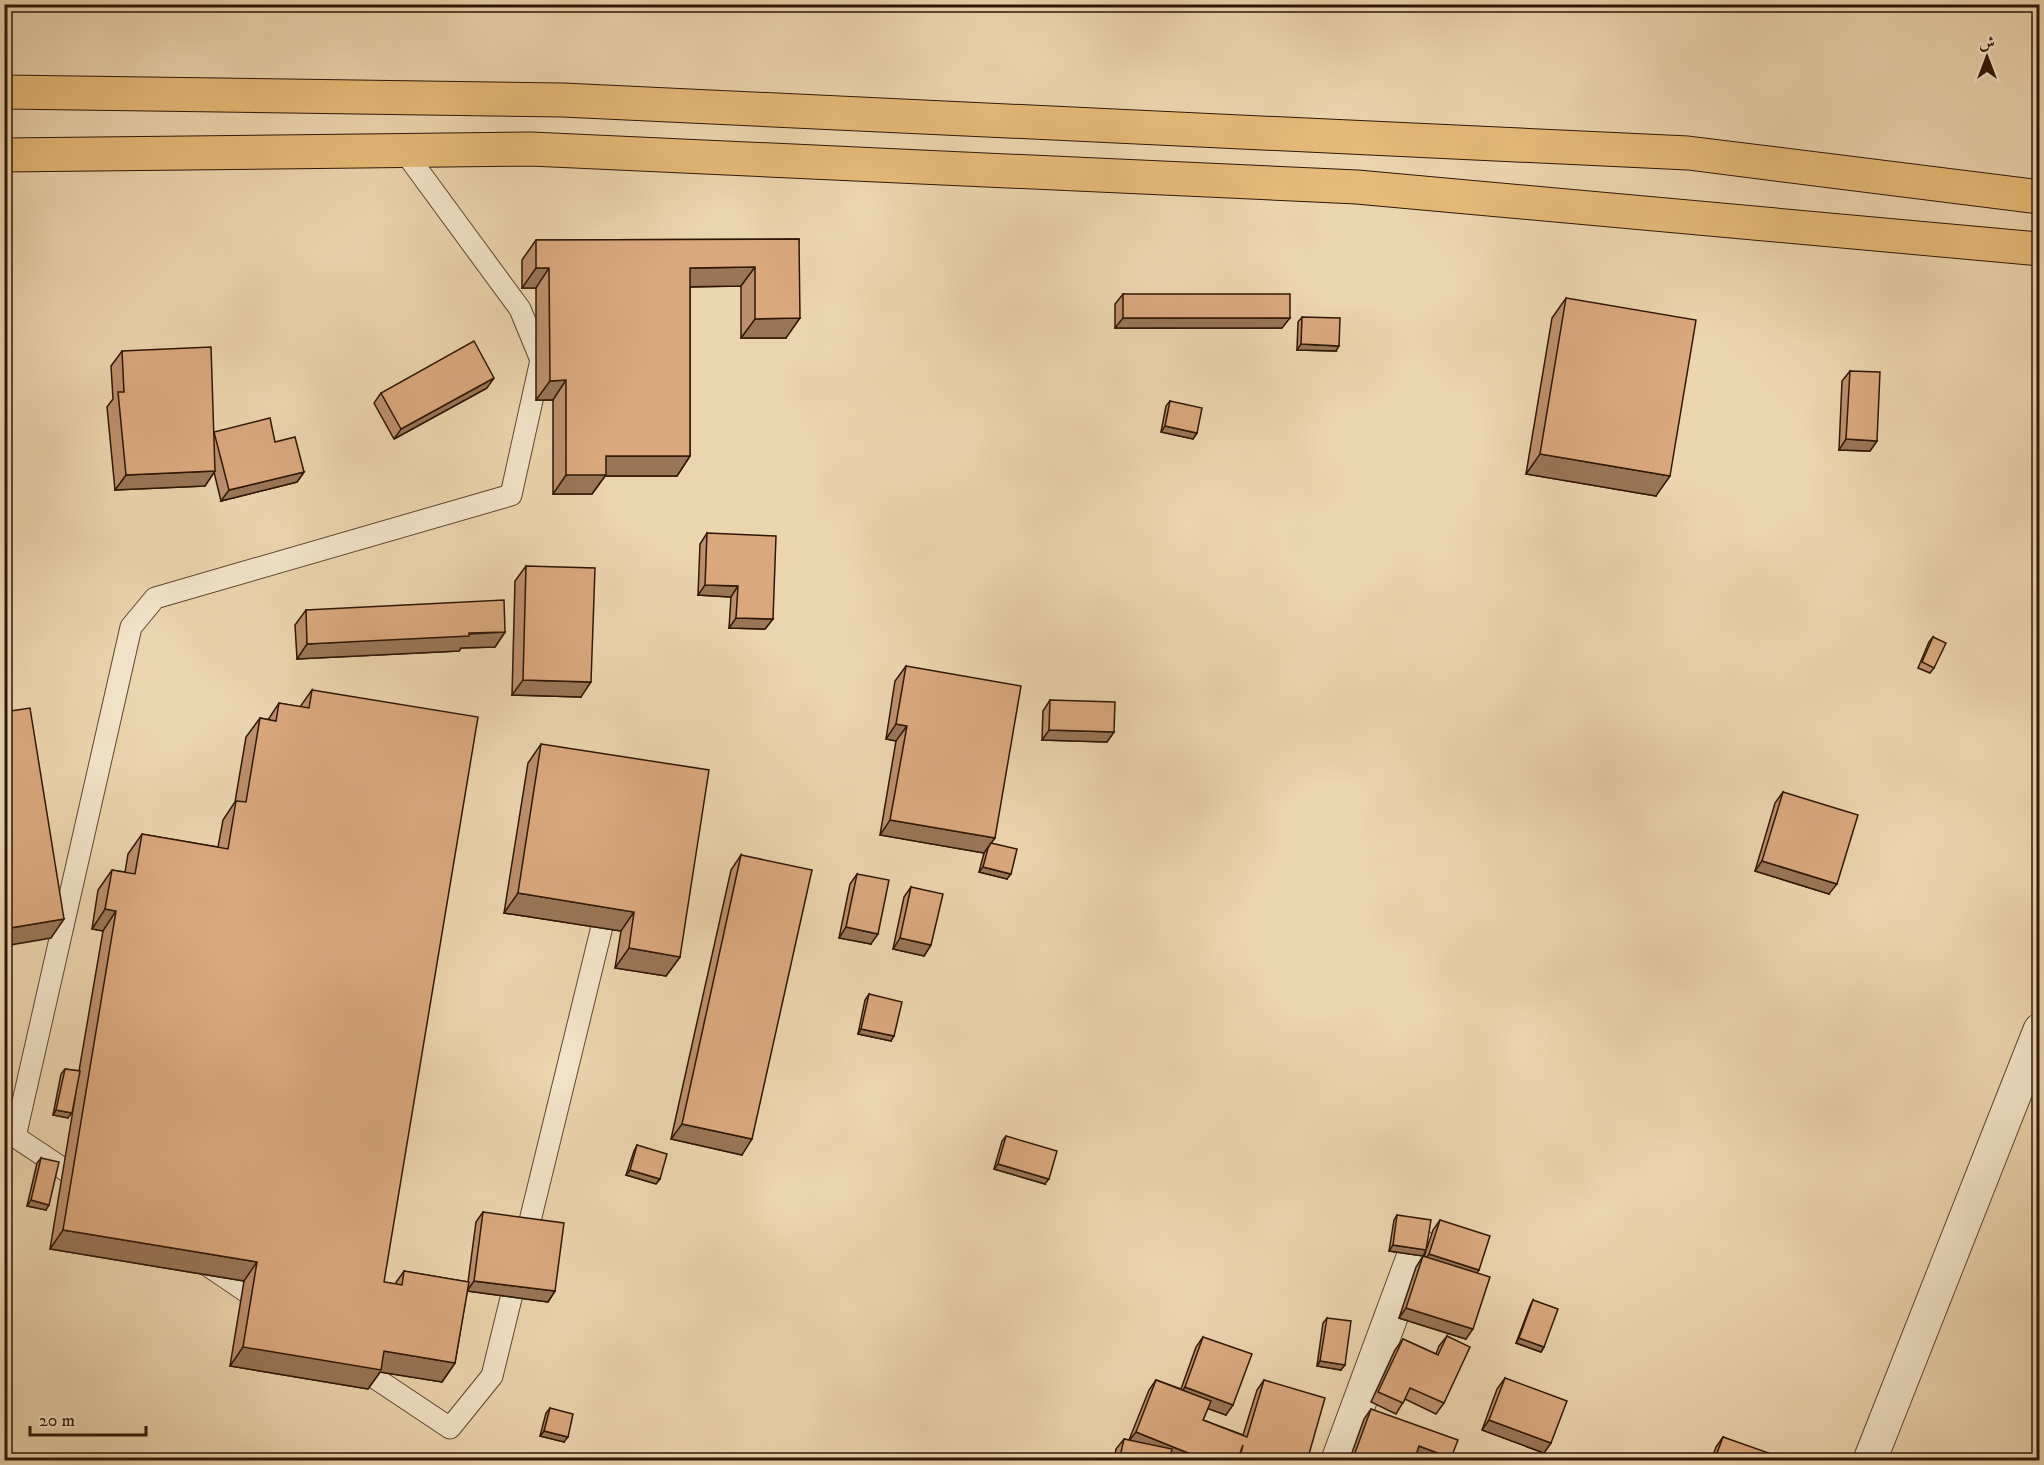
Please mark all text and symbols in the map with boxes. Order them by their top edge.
north arrow [1957,27,2017,87]
text: ش [1979,33,1995,53]
scale bar [30,1399,146,1437]
text: 20 m [39,1410,75,1432]

